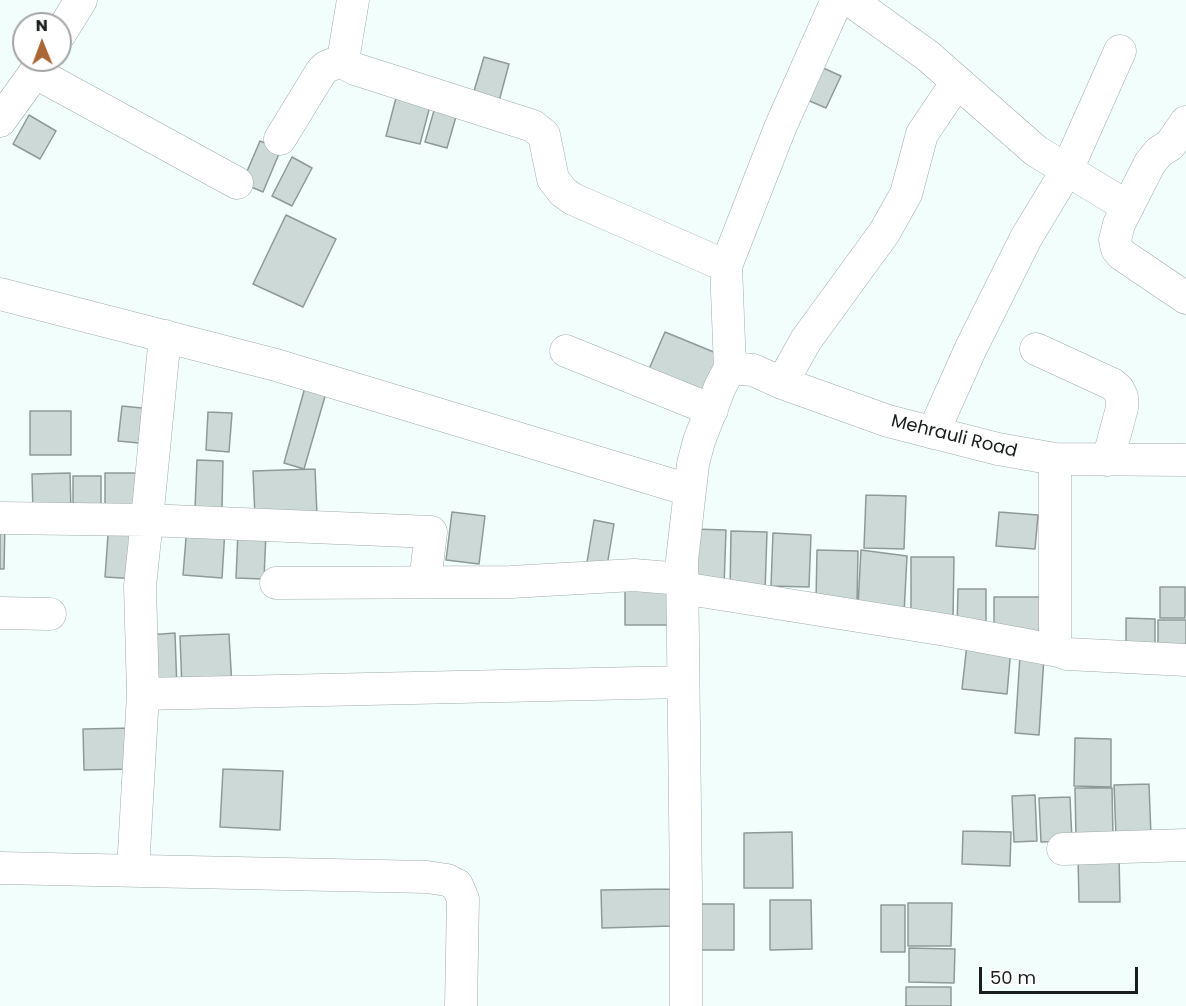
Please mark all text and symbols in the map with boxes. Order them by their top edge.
north arrow [12,12,72,72]
text: N [35,14,48,37]
street label: Mehrauli Road [889,411,1019,463]
scale bar [982,955,1141,993]
text: 50 m [990,965,1036,990]

